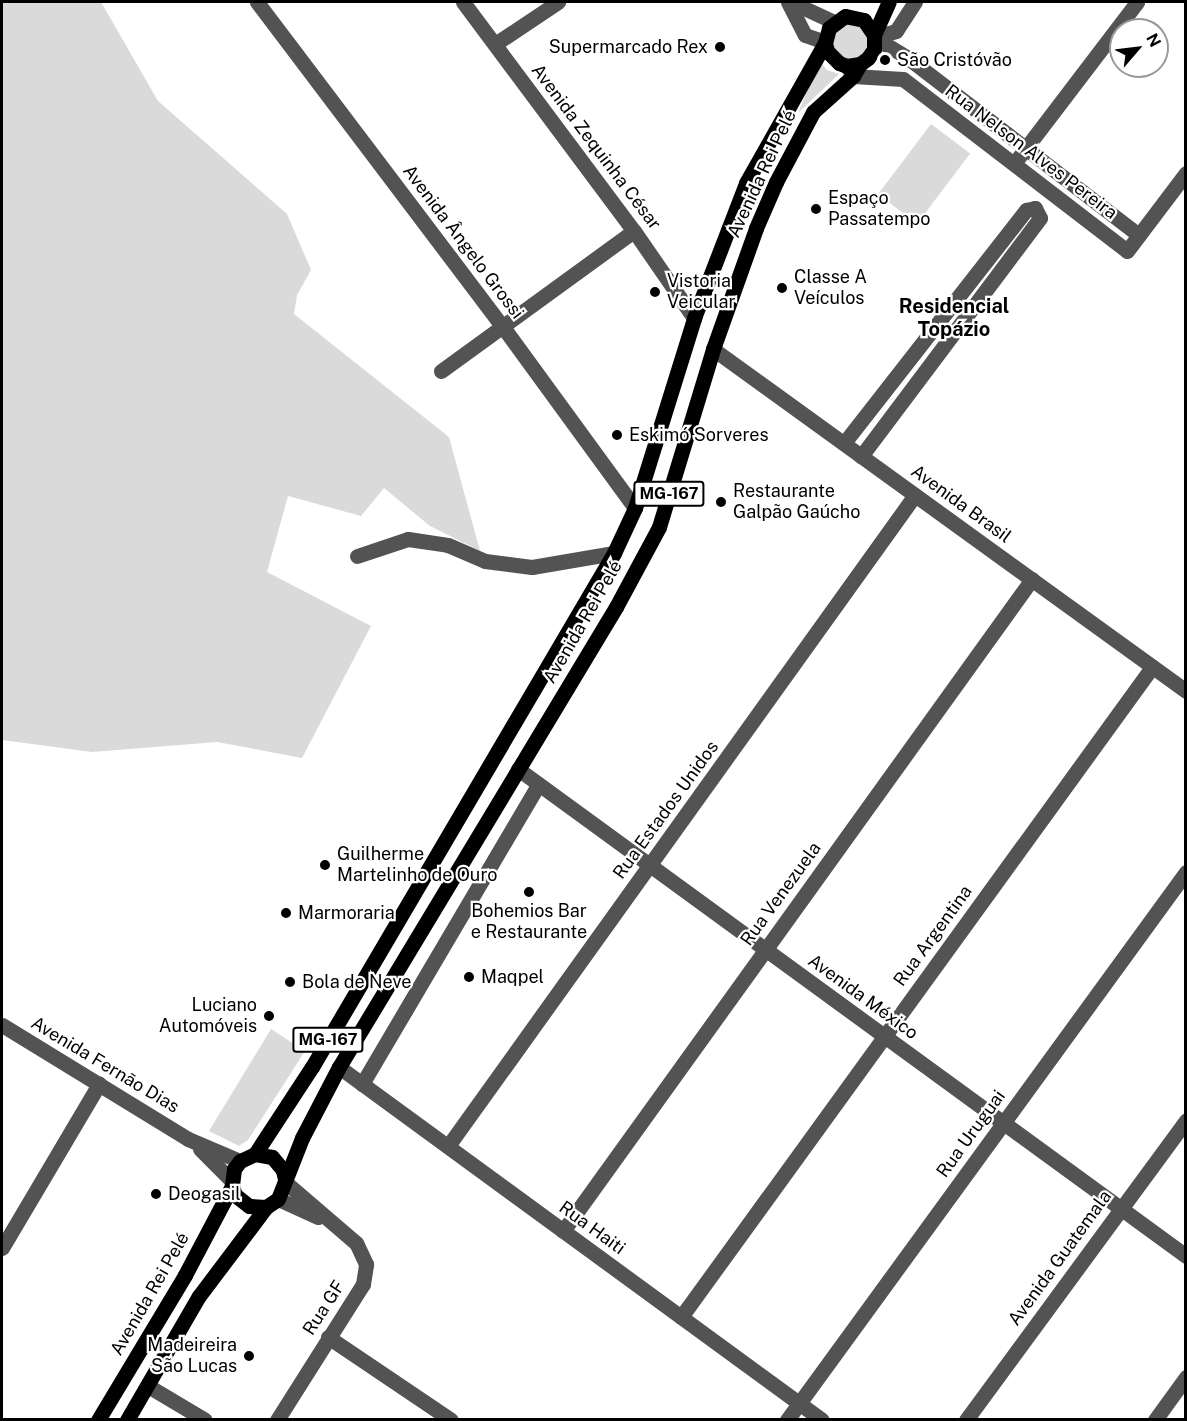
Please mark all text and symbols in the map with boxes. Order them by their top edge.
north arrow [1109,18,1169,78]
text: N [1142,30,1165,50]
place label: Supermarcado Rex [549,36,708,58]
marker: Supermarcado Rex [713,40,727,54]
place label: São Cristóvão [897,49,1012,71]
marker: São Cristóvão [878,53,892,67]
street label: Avenida Zequinha César [527,60,665,234]
street label: Rua Nelson Alves Pereira [941,80,1121,224]
street label: Avenida Rei Pelé [723,107,801,241]
street label: Avenida Ângelo Grossi [398,161,528,323]
place label: Espaço Passatempo [828,188,930,230]
marker: Espaço Passatempo [809,202,823,216]
place label: Classe A Veículos [794,267,867,310]
place label: Vistoria Veicular [667,271,736,314]
marker: Classe A Veículos [775,281,789,295]
marker: Vistoria Veicular [648,285,662,299]
district label: Residencial Topázio [899,294,1009,341]
place label: Eskimó Sorveres [629,424,769,446]
marker: Eskimó Sorveres [610,428,624,442]
street label: Avenida Brasil [907,460,1015,548]
road number: MG-167 [633,481,705,507]
place label: Restaurante Galpão Gaúcho [733,481,860,524]
marker: Restaurante Galpão Gaúcho [714,495,728,509]
street label: Avenida Rei Pelé [539,557,627,687]
street label: Rua Estados Unidos [609,737,723,883]
street label: Rua Venezuela [736,838,826,950]
place label: Guilherme Martelinho de Ouro [337,844,498,886]
marker: Guilherme Martelinho de Ouro [318,858,332,872]
street label: Rua Argentina [889,881,977,991]
marker: Bohemios Bar e Restaurante [522,885,536,899]
place label: Bohemios Bar e Restaurante [471,901,587,944]
place label: Marmoraria [298,902,395,924]
marker: Marmoraria [279,906,293,920]
street label: Avenida México [804,950,922,1044]
place label: Maqpel [481,966,544,988]
marker: Maqpel [462,970,476,984]
place label: Bola de Neve [302,971,412,993]
marker: Bola de Neve [283,975,297,989]
place label: Luciano Automóveis [159,995,257,1038]
marker: Luciano Automóveis [262,1009,276,1023]
street label: Avenida Fernão Dias [27,1012,183,1118]
road number: MG-167 [292,1027,364,1053]
street label: Rua Uruguai [932,1086,1010,1182]
place label: Deogasil [168,1183,241,1205]
street label: Avenida Guatemala [1004,1186,1116,1330]
marker: Deogasil [149,1187,163,1201]
street label: Rua Haiti [555,1197,629,1259]
street label: Avenida Rei Pelé [106,1229,194,1359]
street label: Rua GF [298,1277,350,1339]
place label: Madeireira São Lucas [147,1335,237,1378]
marker: Madeireira São Lucas [242,1349,256,1363]

